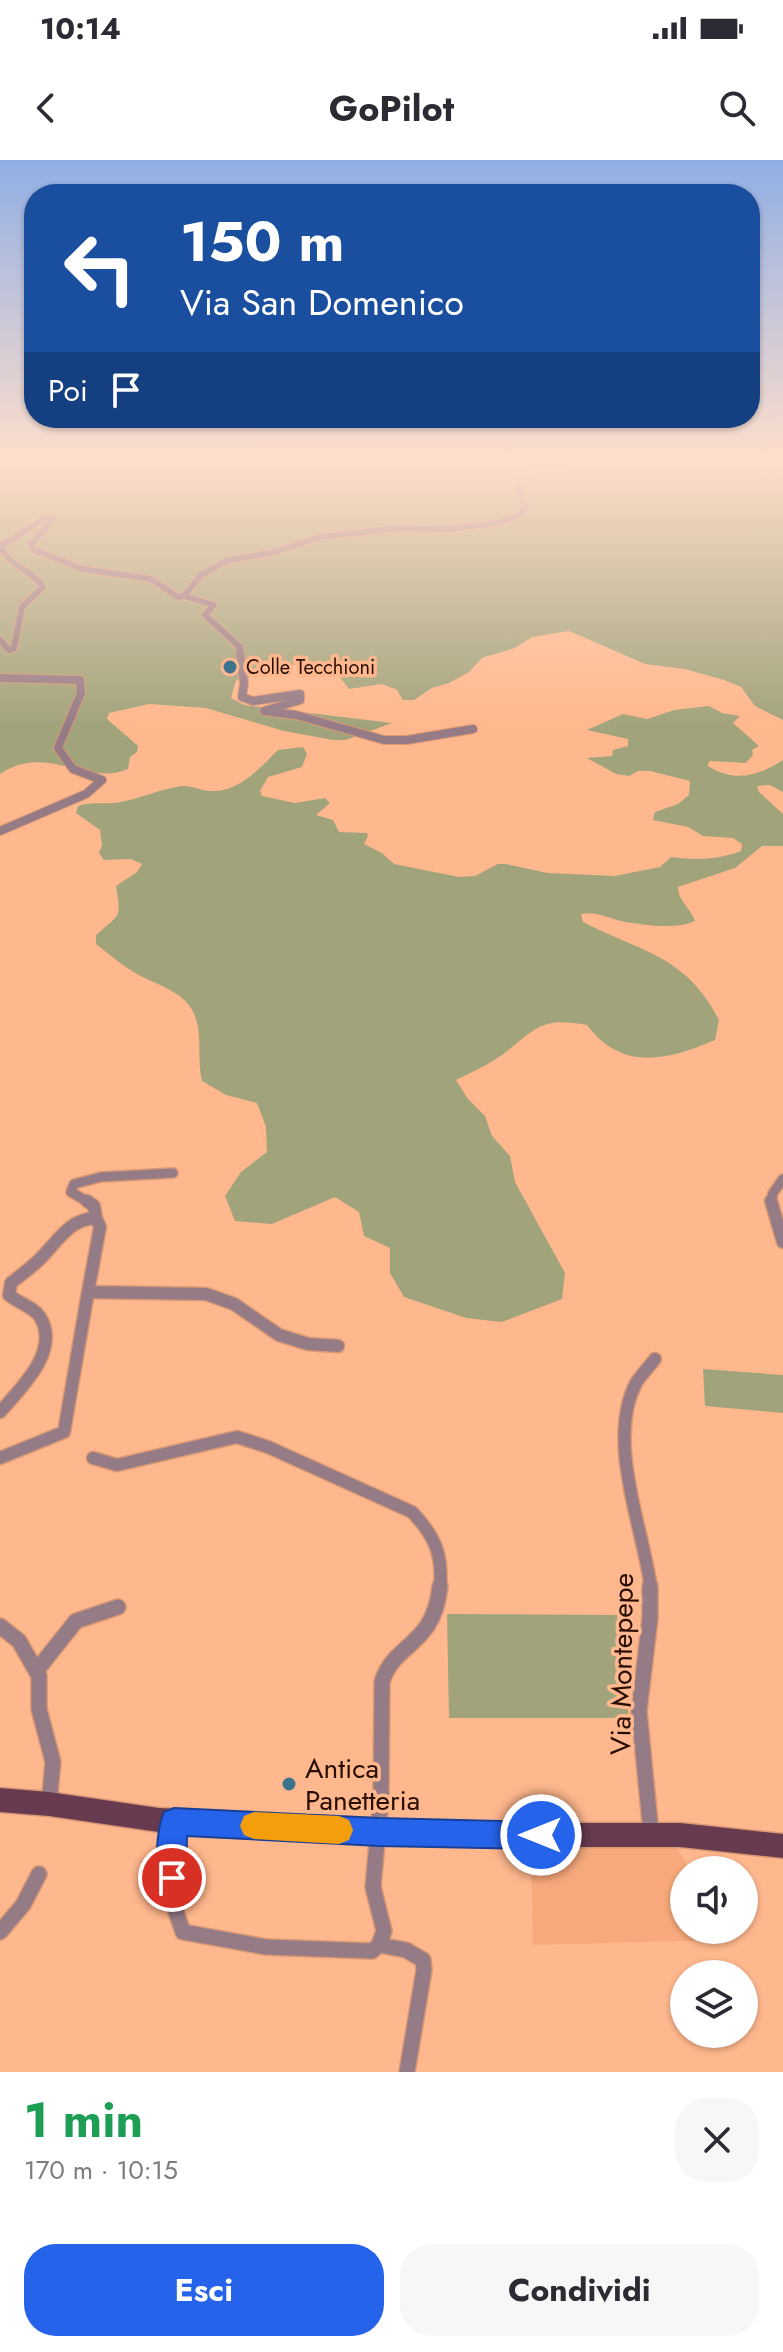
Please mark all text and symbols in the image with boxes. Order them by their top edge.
text: 10:14 [40,7,121,50]
text: GoPilot [329,82,454,134]
icon: back [24,86,68,130]
icon: search [715,86,759,130]
text: 150 m [180,201,344,282]
icon: left [48,216,152,320]
text: Via San Domenico [180,276,464,328]
icon: arrive [104,368,148,412]
text: Poi [48,369,88,412]
place label: Colle Tecchioni [246,653,375,682]
marker: Colle Tecchioni [221,658,239,676]
street label: Via Montepepe [600,1573,644,1755]
place label: Antica Panetteria [305,1748,420,1821]
marker: Antica Panetteria [280,1775,298,1793]
position arrow [499,1793,583,1877]
pin [138,1844,206,1912]
icon: arrive [150,1856,194,1900]
map controls [670,1856,758,2048]
button: sound [670,1856,758,1944]
button: layers [670,1960,758,2048]
text: 1 min [24,2086,143,2155]
button: close [675,2098,759,2182]
text: 170 m · 10:15 [24,2151,178,2189]
button: Esci [24,2244,384,2336]
button: Condividi [400,2244,759,2336]

